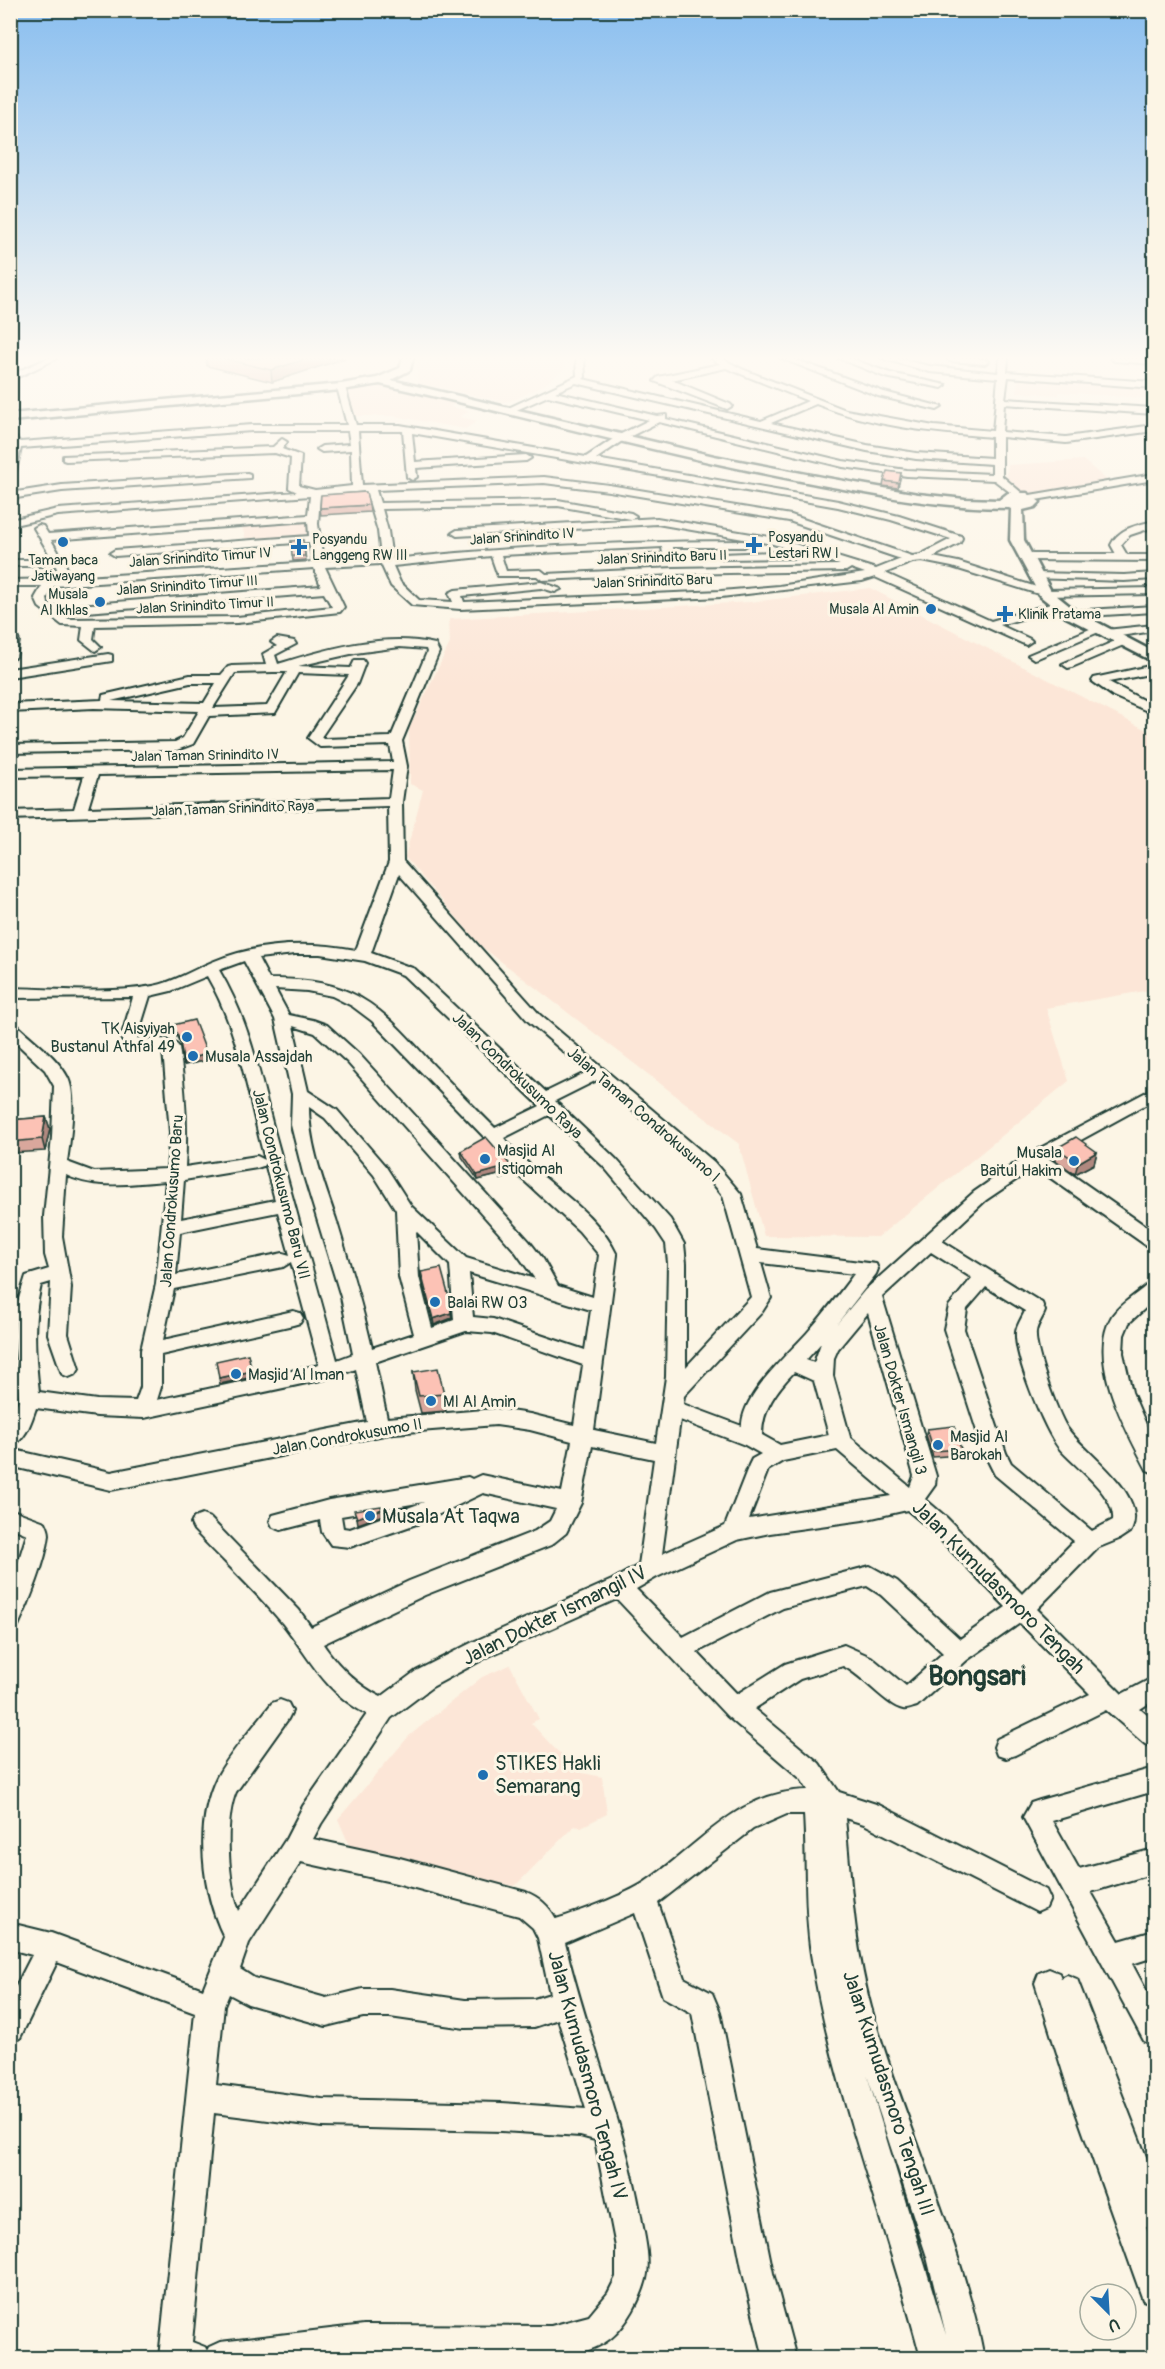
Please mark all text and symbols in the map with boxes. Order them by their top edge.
street label: Jalan Srinindito IV [469,524,575,549]
place label: Posyandu Lestari RW I [768,529,839,562]
place label: Posyandu Langgeng RW III [312,531,408,564]
marker: Taman baca Jatiwayang [56,535,70,549]
marker: Posyandu Lestari RW I [745,536,763,554]
marker: Posyandu Langgeng RW III [290,538,308,556]
street label: Jalan Srinindito Timur IV [128,544,272,571]
street label: Jalan Srinindito Baru II [597,547,727,568]
place label: Taman baca Jatiwayang [28,552,98,585]
street label: Jalan Srinindito Baru [593,571,713,592]
street label: Jalan Srinindito Timur III [116,572,259,599]
place label: Musala Al Ikhlas [40,586,89,619]
street label: Jalan Srinindito Timur II [136,593,274,618]
marker: Musala Al Ikhlas [93,595,107,609]
place label: Musala Al Amin [829,601,919,618]
marker: Musala Al Amin [924,602,938,616]
marker: Klinik Pratama [996,605,1014,623]
place label: Klinik Pratama [1018,606,1101,623]
street label: Jalan Taman Srinindito IV [131,746,279,765]
street label: Jalan Taman Srinindito Raya [151,797,315,820]
street label: Jalan Condrokusumo Raya [448,1008,587,1143]
place label: TK Aisyiyah Bustanul Athfal 49 [51,1019,175,1057]
marker: TK Aisyiyah Bustanul Athfal 49 [180,1030,194,1044]
street label: Jalan Taman Condrokusumo I [563,1043,724,1187]
place label: Musala Assajdah [205,1047,312,1067]
marker: Musala Assajdah [186,1049,200,1063]
street label: Jalan Condrokusumo Baru VII [248,1087,314,1281]
street label: Jalan Condrokusumo Baru [156,1114,188,1288]
place label: Masjid Al Istiqomah [497,1141,563,1179]
place label: Musala Baitul Hakim [980,1143,1062,1181]
marker: Masjid Al Istiqomah [478,1152,492,1166]
marker: Musala Baitul Hakim [1067,1154,1081,1168]
place label: Balai RW 03 [447,1293,527,1313]
marker: Balai RW 03 [428,1295,442,1309]
street label: Jalan Dokter Ismangil 3 [869,1321,931,1477]
place label: Masjid Al Iman [248,1365,344,1385]
marker: Masjid Al Iman [229,1367,243,1381]
place label: MI Al Amin [443,1392,516,1412]
marker: MI Al Amin [424,1394,438,1408]
street label: Jalan Condrokusumo II [271,1414,424,1460]
place label: Masjid Al Barokah [950,1427,1008,1465]
marker: Masjid Al Barokah [931,1438,945,1452]
street label: Jalan Kumudasmoro Tengah [907,1495,1091,1679]
place label: Musala At Taqwa [382,1504,520,1529]
marker: Musala At Taqwa [363,1509,377,1523]
street label: Jalan Dokter Ismangil IV [458,1560,650,1671]
district label: Bongsari [928,1660,1026,1693]
place label: STIKES Hakli Semarang [495,1751,600,1799]
marker: STIKES Hakli Semarang [476,1768,490,1782]
street label: Jalan Kumudasmoro Tengah IV [542,1948,633,2203]
street label: Jalan Kumudasmoro Tengah III [837,1967,940,2219]
north arrow [1078,2282,1138,2342]
text: U [1104,2313,1123,2336]

